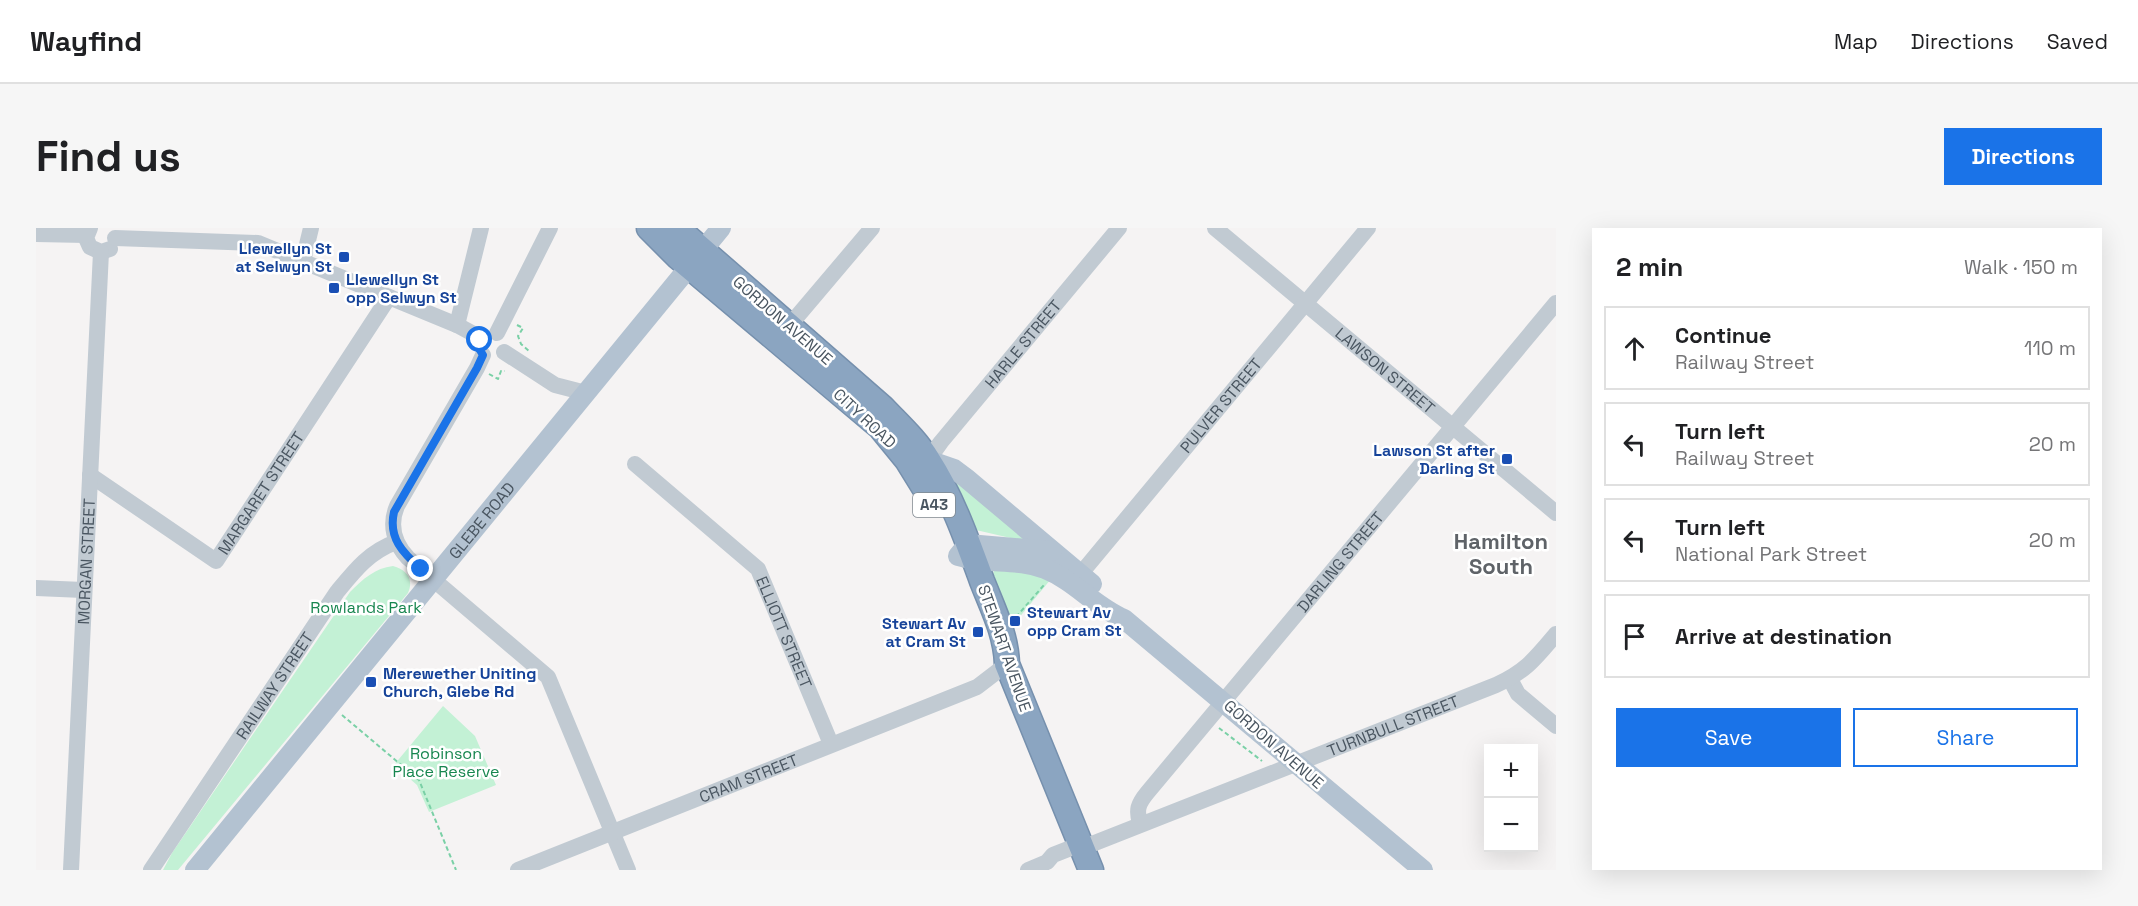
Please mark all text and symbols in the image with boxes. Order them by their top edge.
text: Wayfind [30,23,142,59]
text: Map [1834,28,1878,55]
text: Directions [1911,28,2014,55]
text: Saved [2047,28,2108,55]
button: Directions [1944,128,2102,185]
text: Find us [36,130,181,183]
place label: Llewellyn St at Selwyn St [235,238,332,277]
marker: Llewellyn St at Selwyn St [337,250,351,264]
text: 2 min [1616,250,1683,284]
text: Walk · 150 m [1964,254,2078,280]
place label: Llewellyn St opp Selwyn St [346,269,457,308]
street label: GORDON AVENUE [728,271,837,370]
marker: Llewellyn St opp Selwyn St [327,281,341,295]
street label: HARLE STREET [980,295,1066,393]
text: Continue [1675,321,1771,349]
street label: LAWSON STREET [1331,323,1439,419]
route start [466,326,492,352]
icon: ahead [1618,332,1651,365]
text: 110 m [2024,335,2076,361]
text: Railway Street [1675,349,1815,375]
street label: PULVER STREET [1175,354,1267,457]
street label: CITY ROAD [829,384,901,453]
text: Turn left [1675,417,1765,445]
street label: MARGARET STREET [213,427,309,559]
icon: left [1618,428,1651,461]
text: 20 m [2029,431,2076,457]
place label: Lawson St after Darling St [1373,440,1495,479]
text: Railway Street [1675,445,1815,471]
marker: Lawson St after Darling St [1500,452,1514,466]
street label: GLEBE ROAD [444,478,520,563]
road number: A43 [913,493,955,517]
street label: MORGAN STREET [73,498,100,625]
street label: DARLING STREET [1292,507,1389,617]
text: Turn left [1675,513,1765,541]
icon: left [1618,524,1651,557]
district label: Hamilton South [1454,527,1548,580]
text: 20 m [2029,527,2076,553]
text: National Park Street [1675,541,1867,567]
route end [407,555,433,581]
street label: ELLIOTT STREET [751,573,817,691]
street label: STEWART AVENUE [973,582,1036,714]
park label: Rowlands Park [310,597,422,618]
place label: Stewart Av opp Cram St [1027,602,1122,641]
place label: Stewart Av at Cram St [882,613,966,652]
marker: Stewart Av opp Cram St [1008,614,1022,628]
icon: arrive [1618,620,1651,653]
text: Arrive at destination [1675,622,1892,650]
marker: Stewart Av at Cram St [971,625,985,639]
street label: RAILWAY STREET [231,628,318,743]
place label: Merewether Uniting Church, Glebe Rd [383,663,536,702]
marker: Merewether Uniting Church, Glebe Rd [364,675,378,689]
street label: TURNBULL STREET [1324,691,1462,761]
street label: GORDON AVENUE [1219,695,1328,794]
button: Save [1616,708,1841,767]
button: Share [1853,708,2078,767]
park label: Robinson Place Reserve [393,743,499,782]
map controls [1484,744,1538,852]
button: + [1484,744,1538,798]
street label: CRAM STREET [696,749,801,808]
button: − [1484,798,1538,852]

